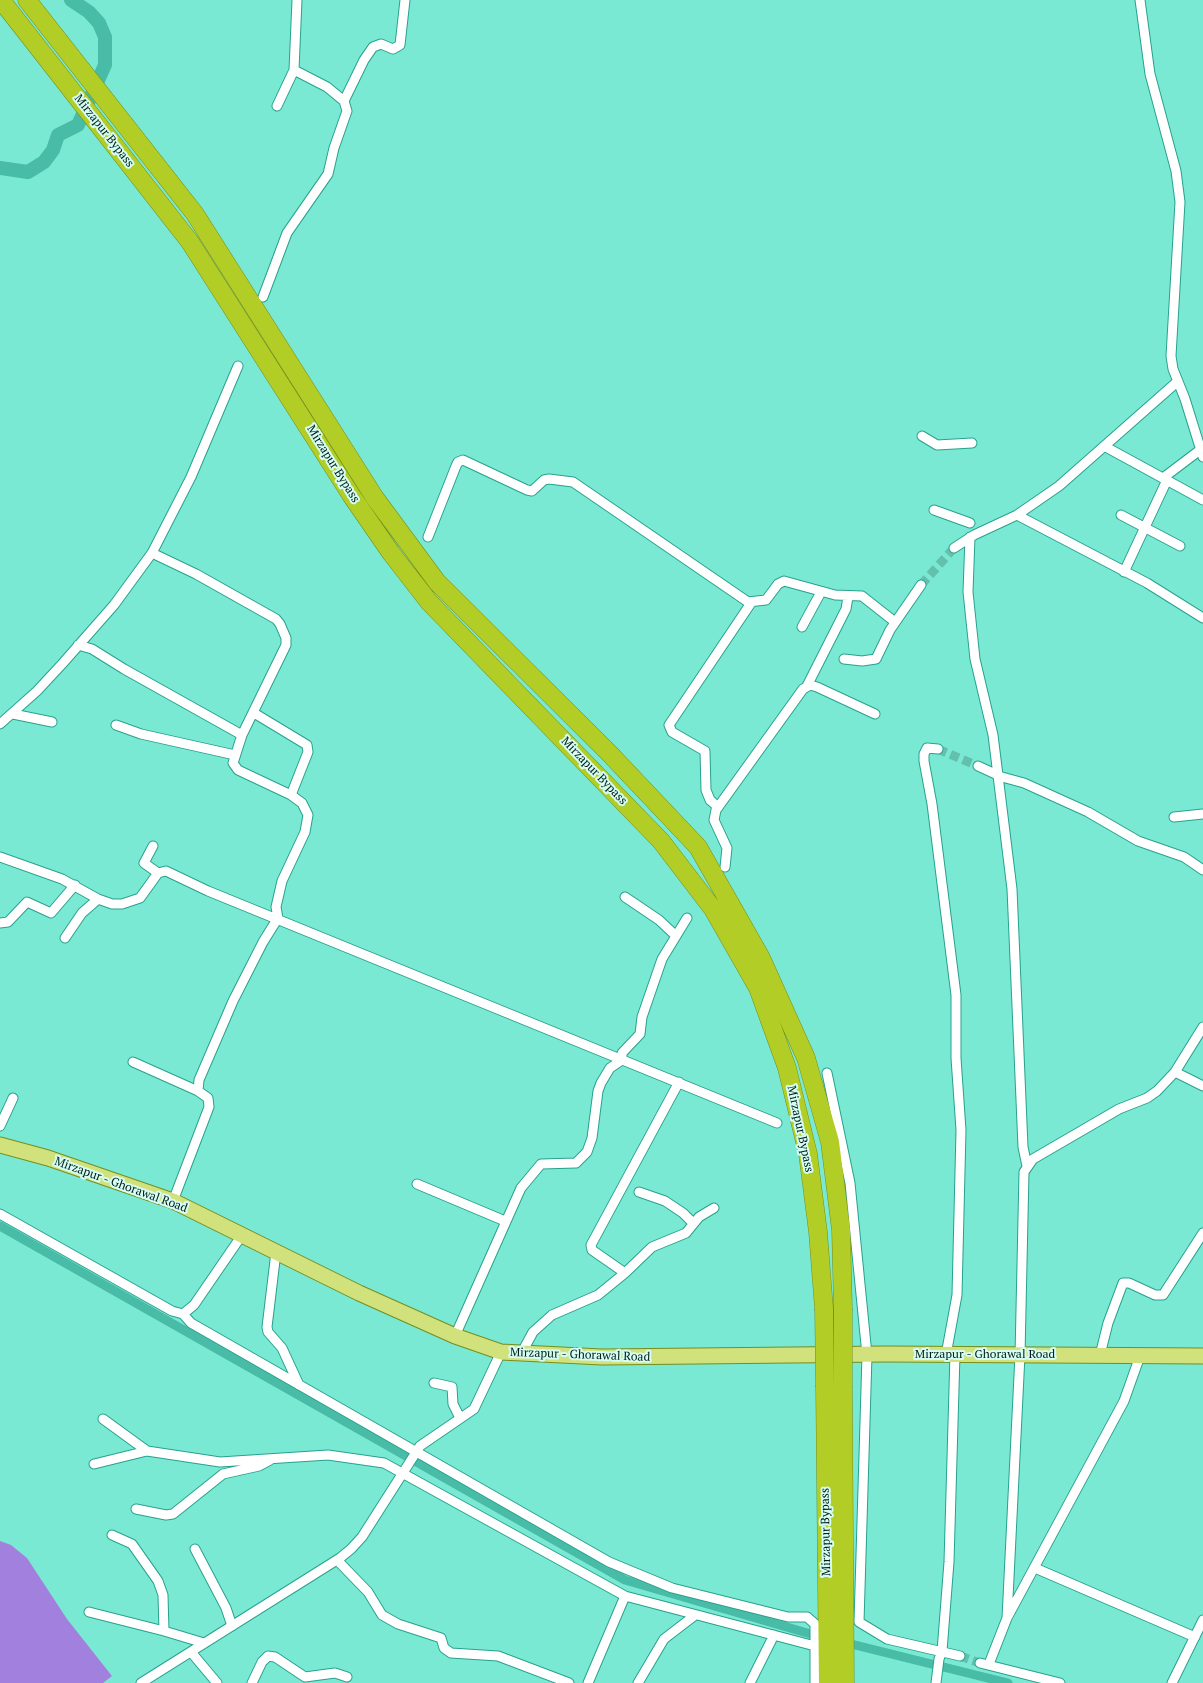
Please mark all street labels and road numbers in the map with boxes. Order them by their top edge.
street label: Mirzapur Bypass [71,92,137,170]
street label: Mirzapur Bypass [303,423,363,505]
street label: Mirzapur Bypass [558,734,630,808]
street label: Mirzapur Bypass [784,1084,816,1174]
street label: Mirzapur - Ghorawal Road [53,1154,189,1216]
street label: Mirzapur - Ghorawal Road [510,1345,650,1365]
street label: Mirzapur - Ghorawal Road [915,1348,1055,1362]
street label: Mirzapur Bypass [818,1488,834,1576]

